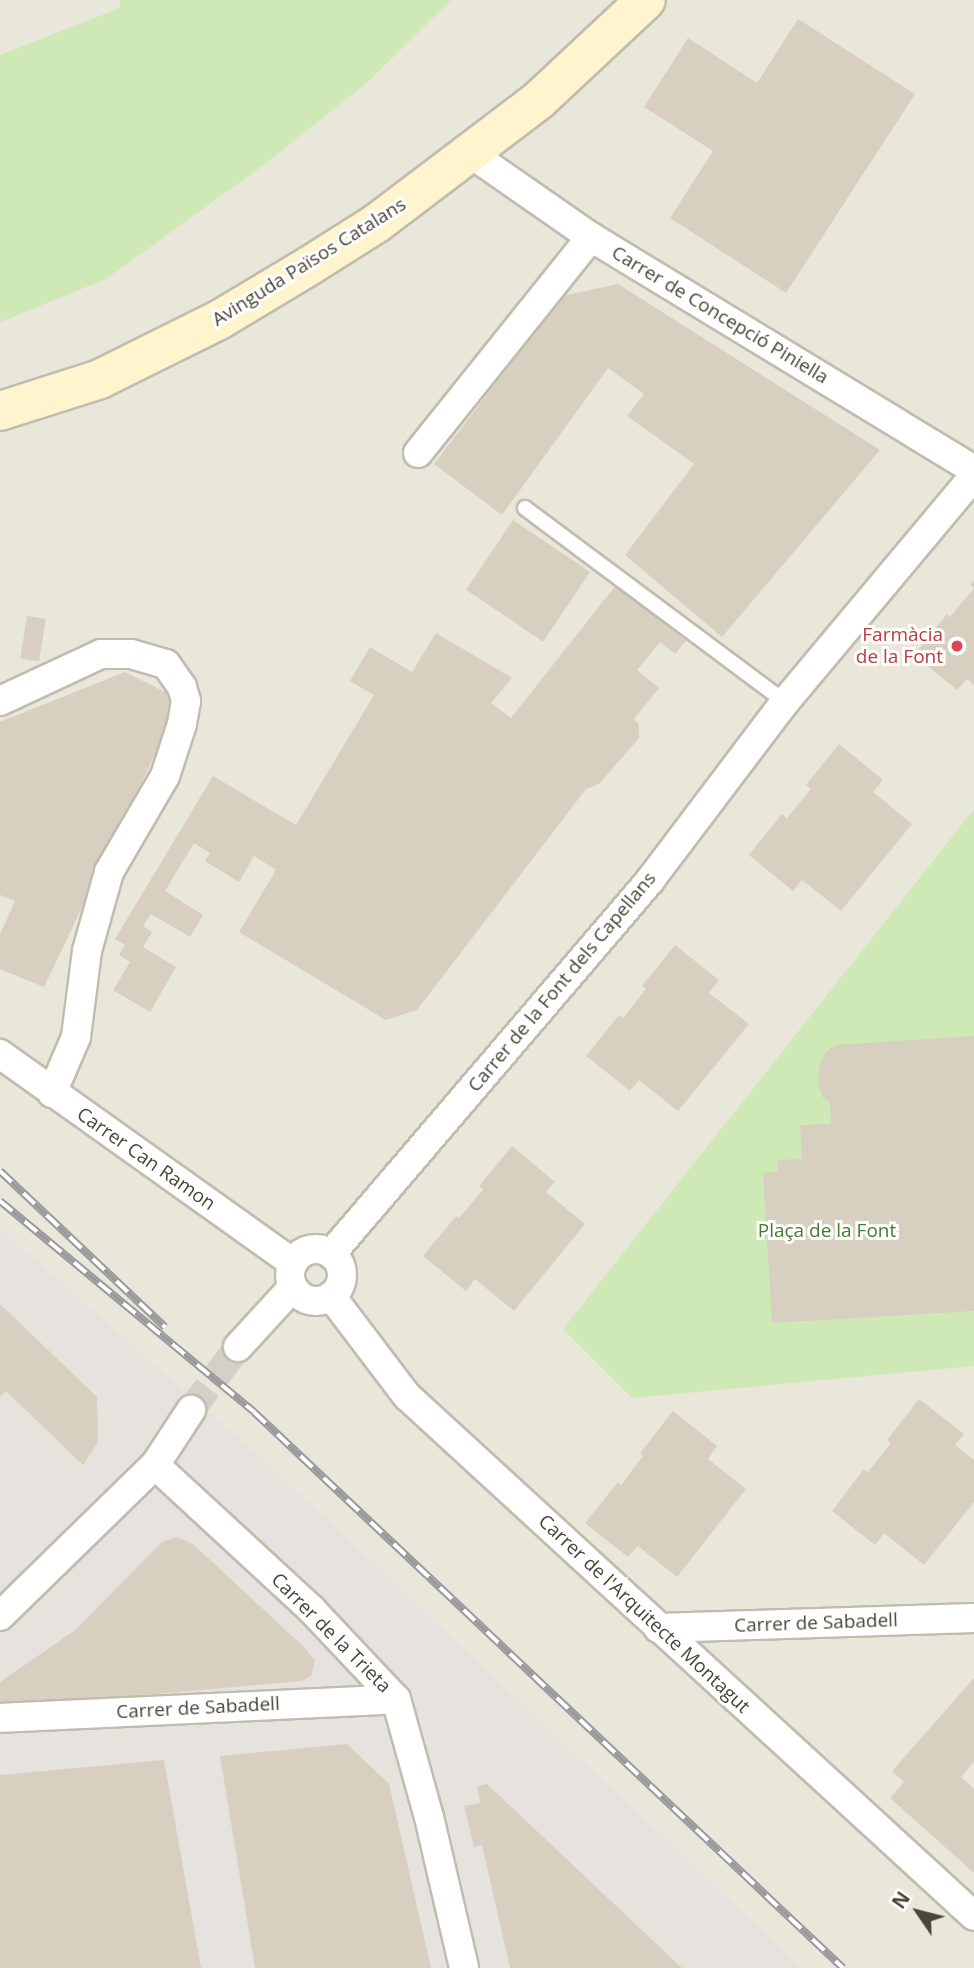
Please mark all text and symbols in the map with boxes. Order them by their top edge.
street label: Avinguda Països Catalans [208,193,410,331]
street label: Carrer de Concepció Piniella [607,241,833,389]
place label: Farmàcia de la Font [856,624,943,668]
marker: Farmàcia de la Font [949,638,965,654]
street label: Carrer de la Font dels Capellans [463,867,661,1097]
street label: Carrer Can Ramon [72,1103,220,1215]
park label: Plaça de la Font [758,1220,896,1242]
street label: Carrer de l'Arquitecte Montagut [534,1510,754,1718]
street label: Carrer de la Trieta [266,1568,396,1698]
street label: Carrer de Sabadell [734,1609,898,1637]
street label: Carrer de Sabadell [116,1692,280,1724]
north arrow [883,1877,953,1947]
text: N [886,1886,916,1914]

